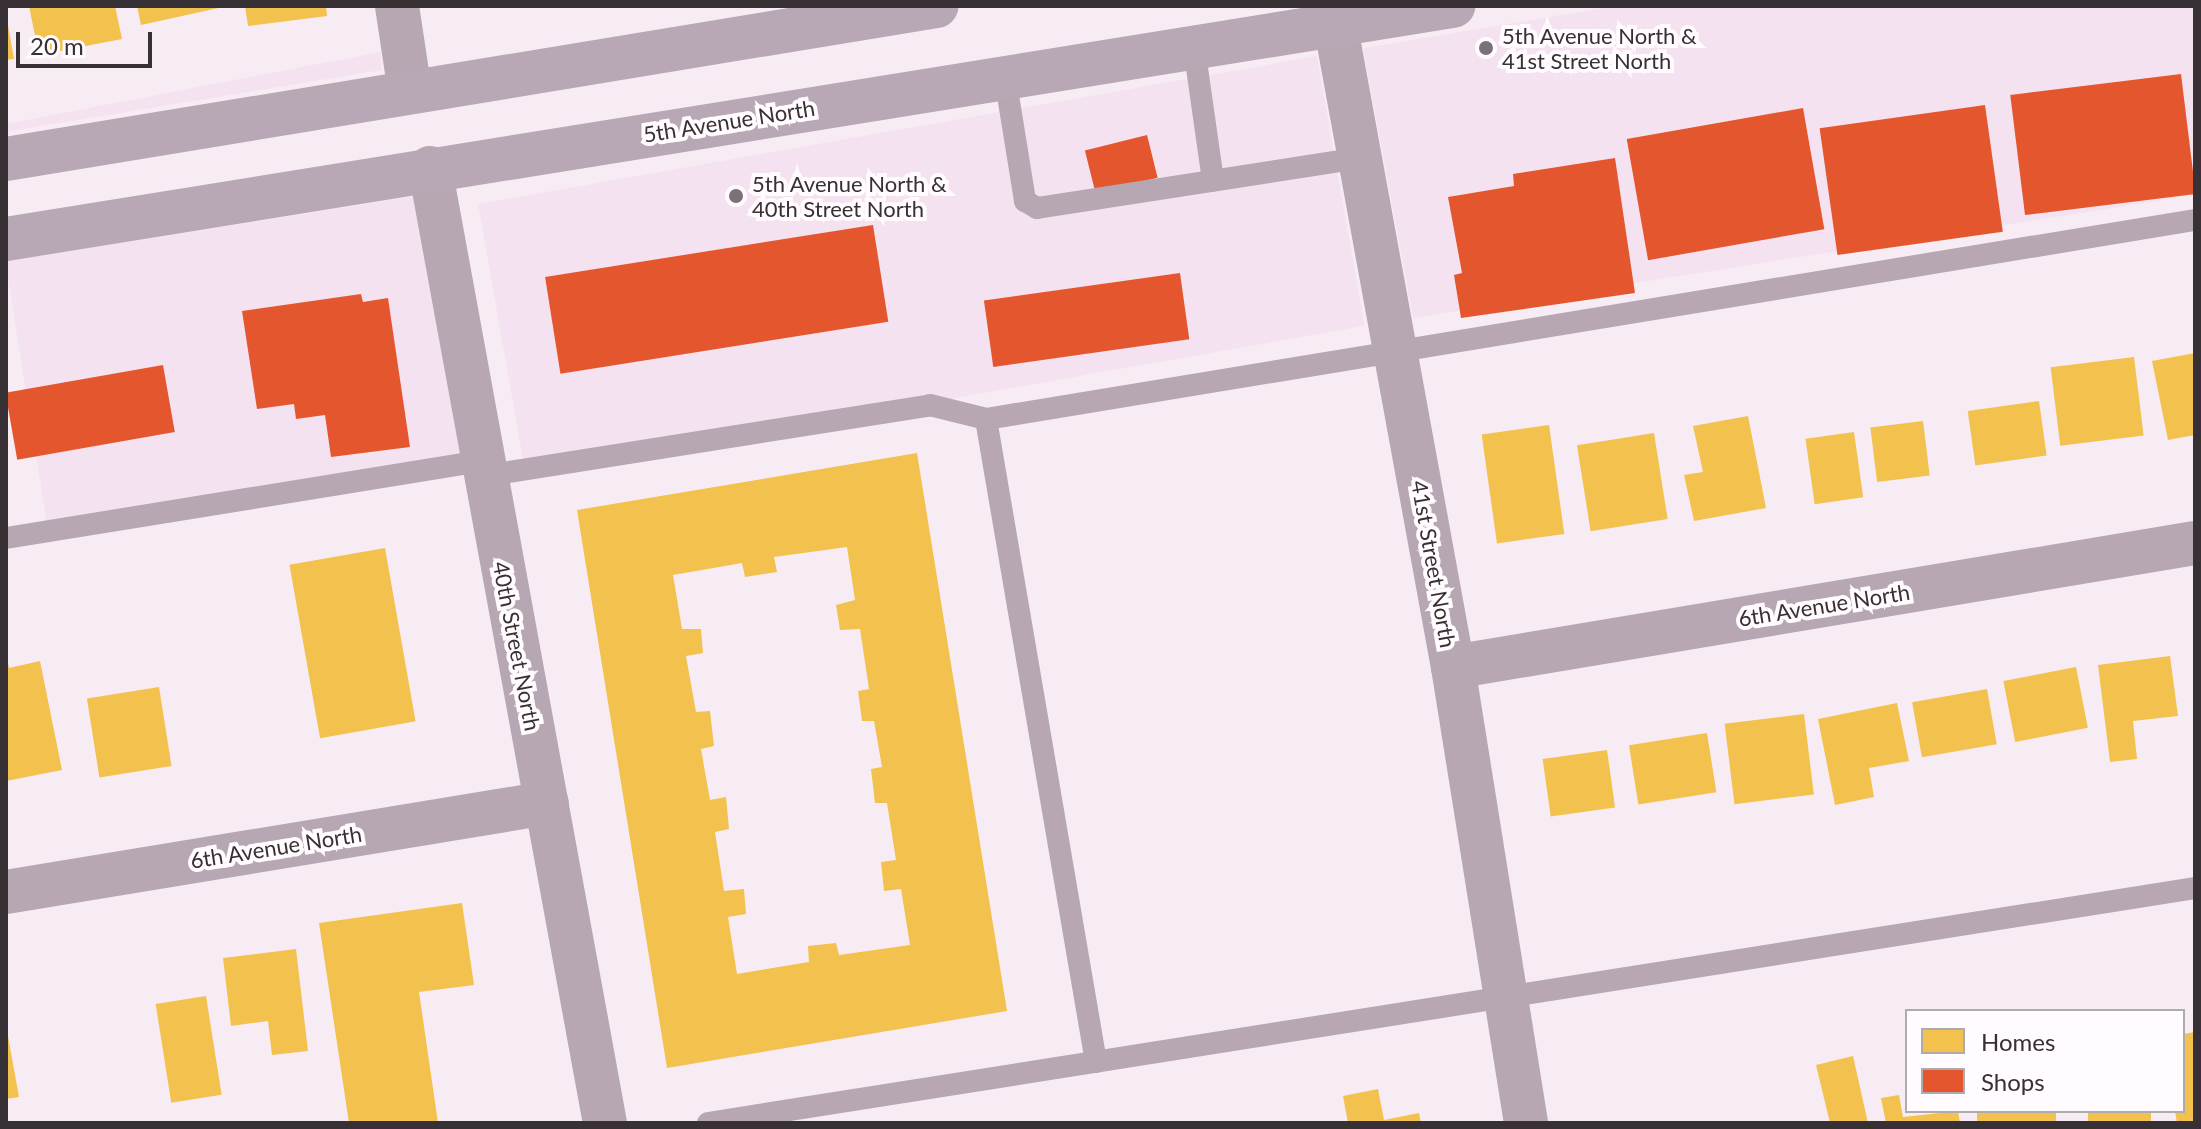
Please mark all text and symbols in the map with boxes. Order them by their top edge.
scale bar [20,16,156,66]
place label: 5th Avenue North & 41st Street North [1502,22,1697,74]
text: 20 m [30,31,84,60]
marker: 5th Avenue North & 41st Street North [1477,39,1495,57]
street label: 5th Avenue North [641,94,817,148]
place label: 5th Avenue North & 40th Street North [752,170,947,222]
marker: 5th Avenue North & 40th Street North [727,187,745,205]
street label: 41st Street North [1406,478,1462,650]
street label: 40th Street North [488,559,546,733]
street label: 6th Avenue North [1736,578,1912,632]
street label: 6th Avenue North [188,820,364,874]
legend [1905,1009,2185,1113]
text: Homes [1981,1027,2055,1056]
text: Shops [1981,1067,2045,1096]

